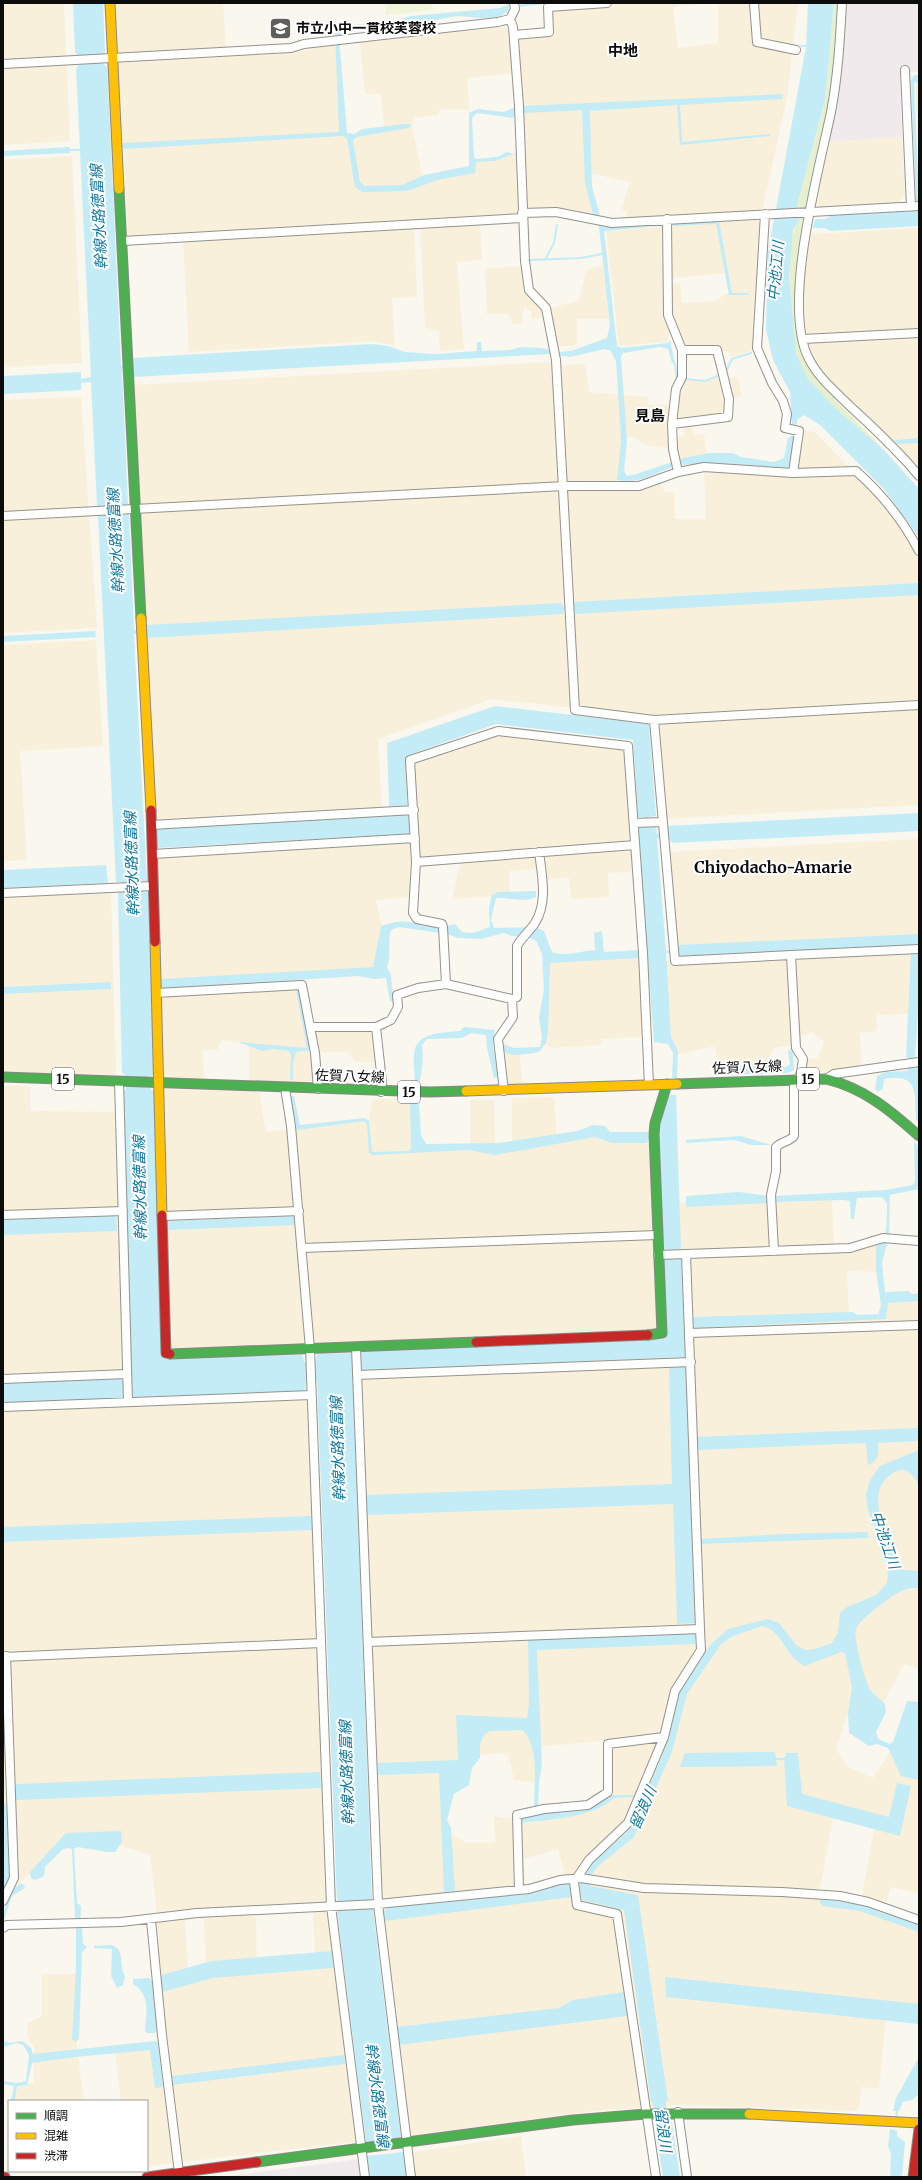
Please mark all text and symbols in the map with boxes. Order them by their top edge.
school or university icon: 市立小中一貫校芙蓉校 [268,15,294,41]
place label: 市立小中一貫校芙蓉校 [296,19,436,37]
district label: 中地 [608,41,638,60]
water label: 幹線水路徳富線 [86,162,111,270]
water label: 中池江川 [763,238,788,302]
district label: 見島 [635,406,665,425]
water label: 幹線水路徳富線 [103,486,128,594]
water label: 幹線水路徳富線 [120,809,143,917]
district label: Chiyodacho-Amarie [694,857,852,877]
street label: 佐賀八女線 [712,1057,782,1077]
street label: 佐賀八女線 [315,1066,385,1086]
road number: 15 [52,1068,74,1090]
road number: 15 [797,1068,819,1090]
road number: 15 [398,1081,420,1103]
water label: 幹線水路徳富線 [129,1133,150,1241]
water label: 幹線水路徳富線 [326,1394,349,1502]
water label: 中池江川 [867,1508,905,1573]
water label: 幹線水路徳富線 [335,1718,358,1826]
water label: 留浪川 [625,1782,661,1832]
water label: 幹線水路徳富線 [362,2042,394,2150]
legend [8,2100,148,2172]
water label: 留浪川 [651,2106,676,2156]
text: 順調 [44,2108,68,2123]
text: 混雑 [44,2128,68,2143]
text: 渋滞 [44,2148,68,2163]

